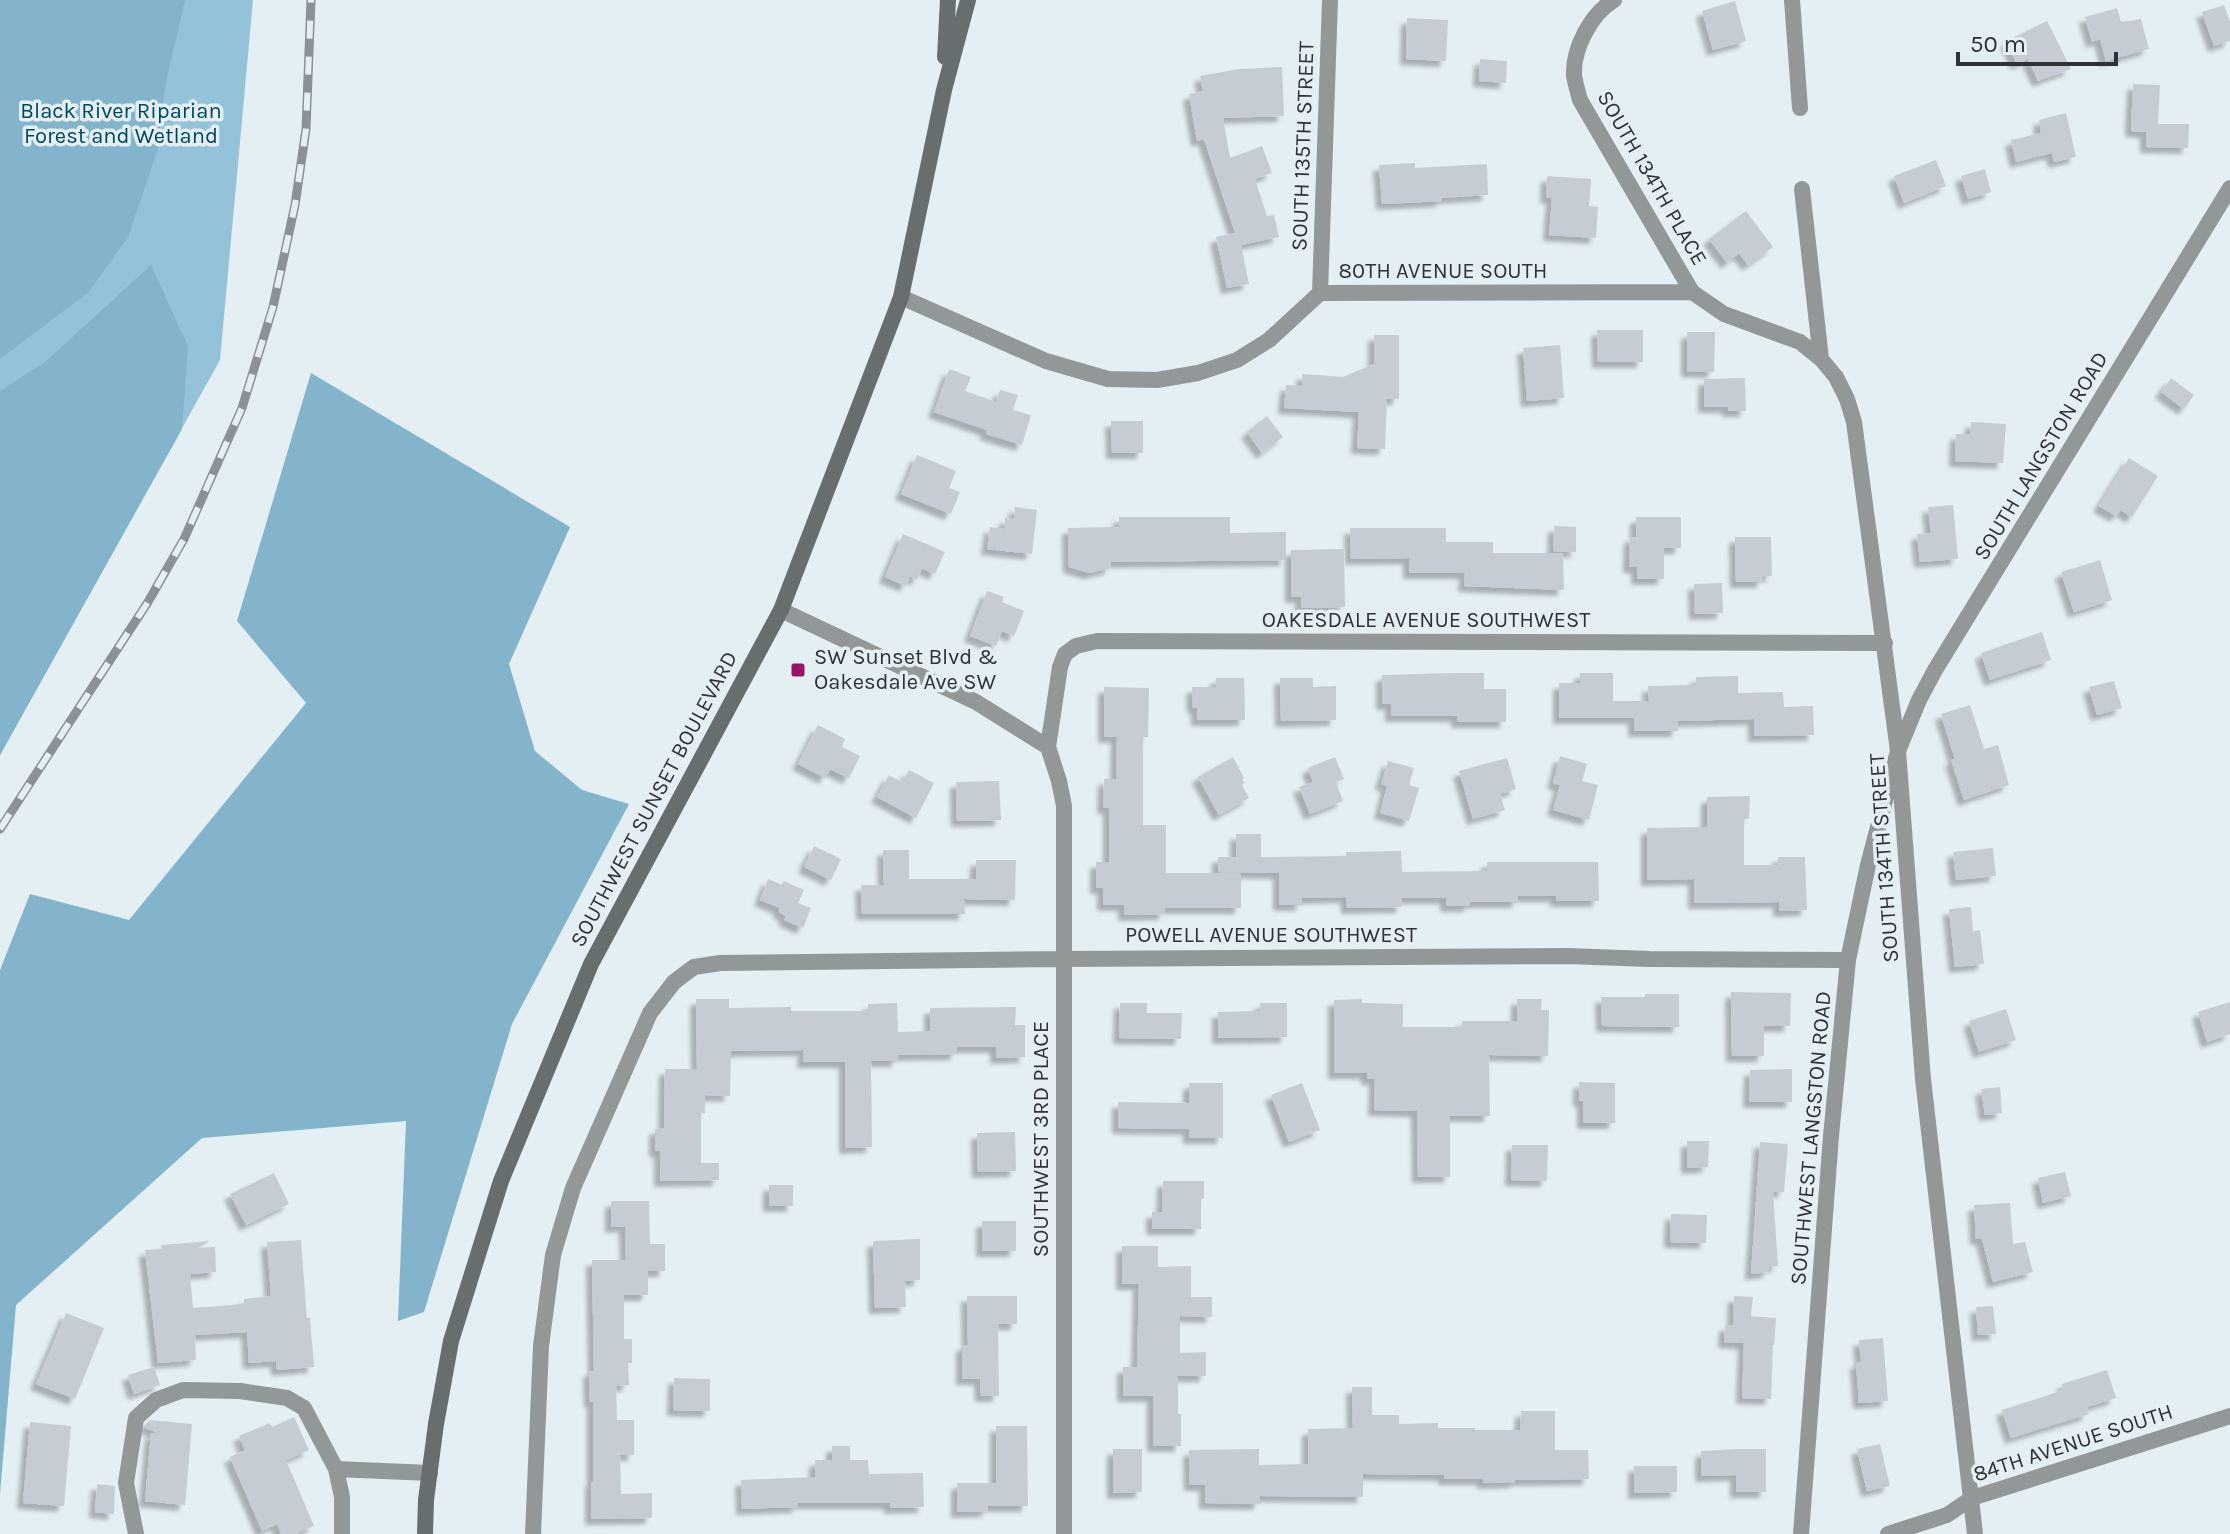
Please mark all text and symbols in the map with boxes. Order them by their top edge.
scale bar [1958,16,2116,66]
text: 50 m [1970,30,2026,58]
street label: SOUTH 135TH STREET [1286,41,1320,251]
street label: SOUTH 134TH PLACE [1591,86,1713,270]
park label: Black River Riparian Forest and Wetland [20,98,222,149]
street label: 80TH AVENUE SOUTH [1339,258,1547,284]
street label: SOUTH LANGSTON ROAD [1968,347,2114,565]
street label: OAKESDALE AVENUE SOUTHWEST [1262,607,1590,633]
place label: SW Sunset Blvd & Oakesdale Ave SW [814,644,998,695]
street label: SOUTHWEST SUNSET BOULEVARD [565,647,743,951]
marker: SW Sunset Blvd & Oakesdale Ave SW [789,661,807,679]
street label: SOUTH 134TH STREET [1864,752,1904,964]
street label: POWELL AVENUE SOUTHWEST [1125,922,1417,948]
street label: SOUTHWEST LANGSTON ROAD [1785,990,1837,1286]
street label: SOUTHWEST 3RD PLACE [1028,1021,1054,1257]
street label: 84TH AVENUE SOUTH [1970,1398,2176,1488]

